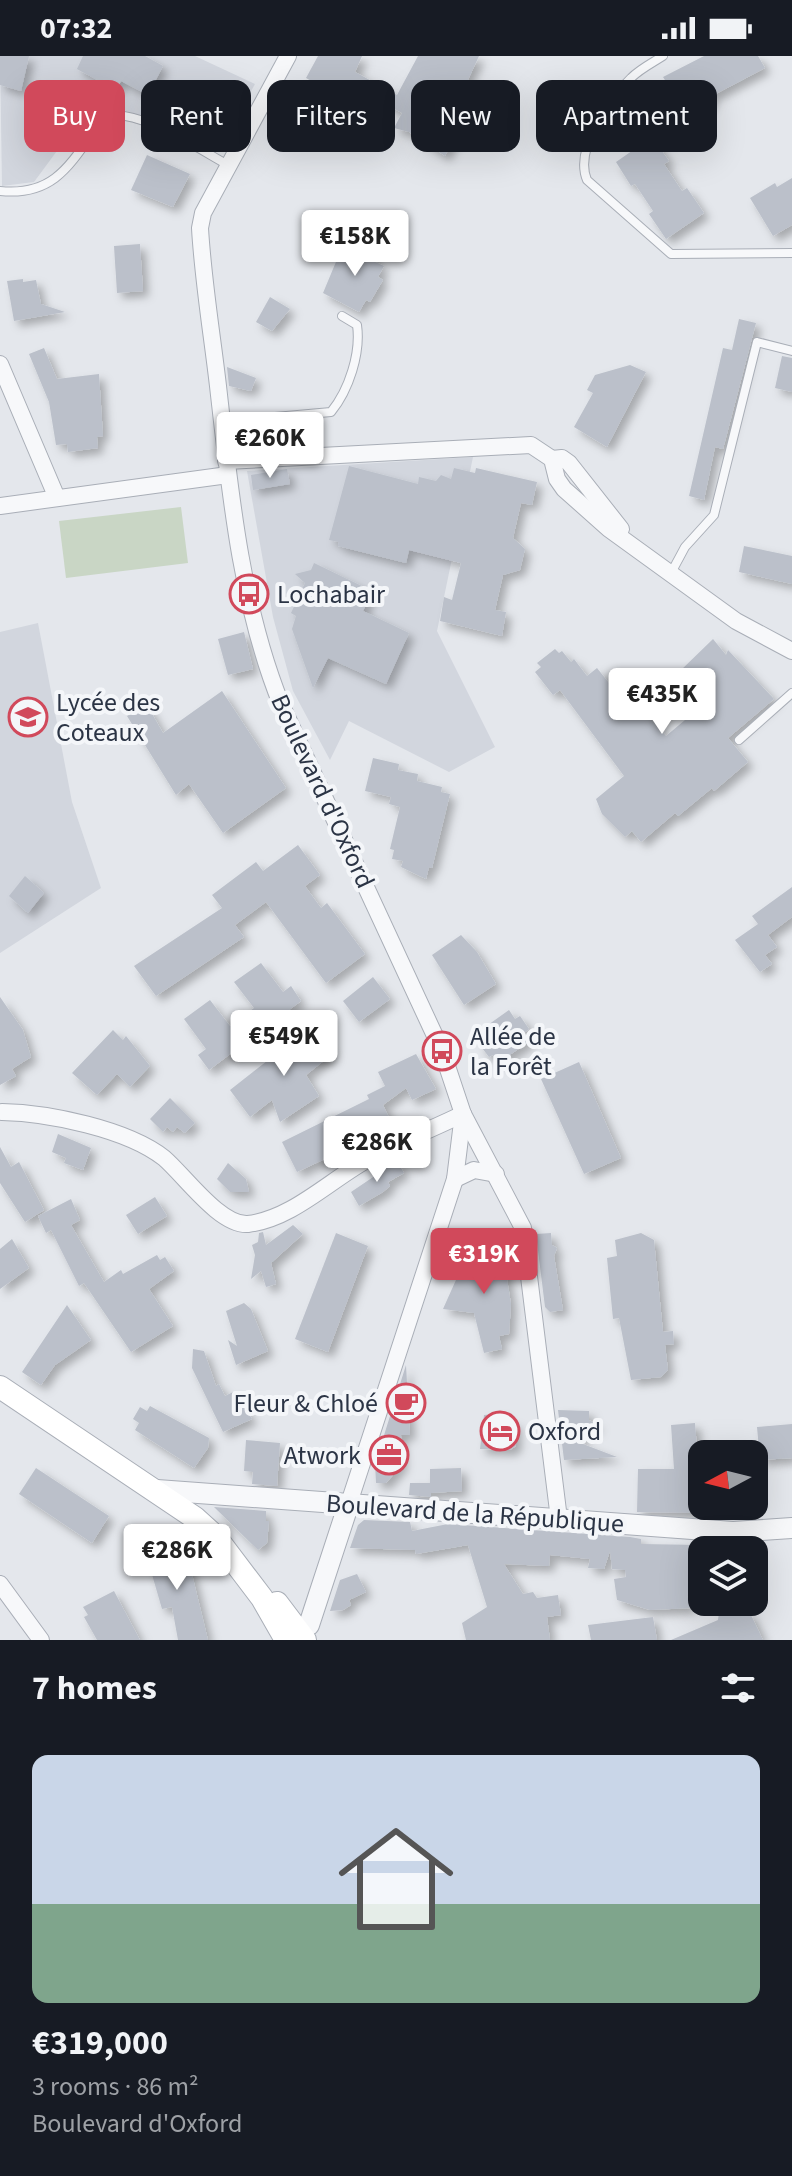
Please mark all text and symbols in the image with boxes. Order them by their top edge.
text: 07:32 [40,7,112,50]
chip: Buy [24,80,125,152]
chip: Rent [141,80,251,152]
chip: Filters [267,80,395,152]
chip: New [411,80,520,152]
chip: Apartment [536,80,717,152]
pin: €158K [299,210,411,278]
text: €158K [320,217,390,254]
pin: €260K [214,412,326,480]
text: €260K [235,419,305,456]
bus stop icon: Lochabair [228,573,270,615]
place label: Lochabair [277,576,386,613]
pin: €435K [606,668,718,736]
text: €435K [627,675,697,712]
place label: Lycée des Coteaux [56,684,160,751]
street label: Boulevard d'Oxford [261,688,384,894]
school or university icon: Lycée des Coteaux [7,696,49,738]
pin: €549K [228,1010,340,1078]
text: €549K [249,1017,319,1054]
place label: Allée de la Forêt [470,1018,556,1085]
bus stop icon: Allée de la Forêt [421,1030,463,1072]
pin: €286K [321,1116,433,1184]
text: €286K [342,1123,412,1160]
pin: €319K [428,1228,540,1296]
text: €319K [449,1235,519,1272]
cafe icon: Fleur & Chloé [385,1382,427,1424]
place label: Fleur & Chloé [234,1385,378,1422]
hotel icon: Oxford [479,1410,521,1452]
place label: Oxford [528,1413,601,1450]
office icon: Atwork [368,1434,410,1476]
place label: Atwork [284,1437,361,1474]
north arrow [688,1440,768,1520]
map controls [688,1440,768,1616]
street label: Boulevard de la République [325,1485,625,1542]
pin: €286K [121,1524,233,1592]
text: €286K [142,1531,212,1568]
button: layers [688,1536,768,1616]
text: 7 homes [32,1664,157,1713]
icon: filters [716,1666,760,1710]
icon: home [324,1807,468,1951]
text: €319,000 [32,2019,168,2068]
text: 3 rooms · 86 m² [32,2068,199,2105]
text: Boulevard d'Oxford [32,2105,242,2142]

